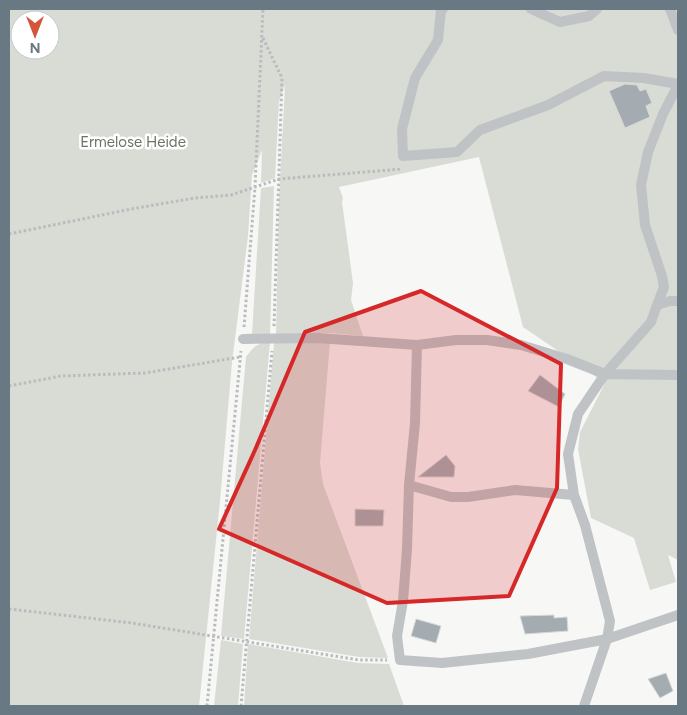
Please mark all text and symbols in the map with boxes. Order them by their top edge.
north arrow [10,10,60,60]
text: N [30,39,40,56]
park label: Ermelose Heide [80,133,186,151]

